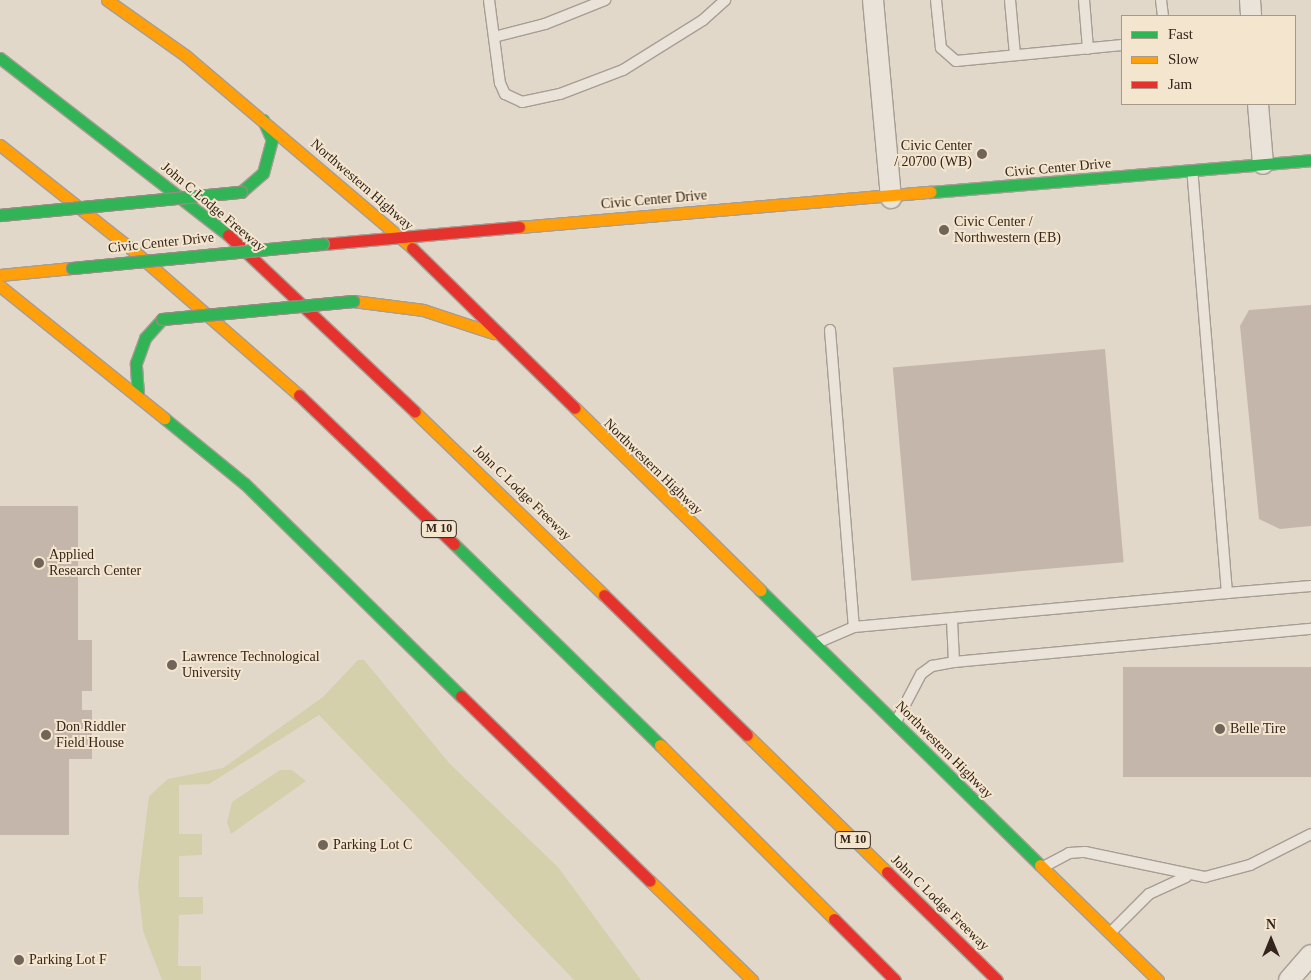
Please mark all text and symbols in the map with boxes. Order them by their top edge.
legend [1121,15,1296,105]
text: Fast [1168,26,1193,42]
text: Slow [1168,51,1199,67]
text: Jam [1168,76,1192,92]
street label: Northwestern Highway [307,136,417,234]
place label: Civic Center / 20700 (WB) [894,138,972,170]
marker: Civic Center / 20700 (WB) [976,148,988,160]
street label: Civic Center Drive [1004,155,1112,181]
street label: John C Lodge Freeway [158,159,268,255]
street label: Civic Center Drive [600,187,708,213]
place label: Civic Center / Northwestern (EB) [954,214,1061,246]
marker: Civic Center / Northwestern (EB) [938,224,950,236]
street label: Civic Center Drive [107,229,215,257]
street label: Northwestern Highway [600,415,706,519]
street label: John C Lodge Freeway [469,442,575,544]
road number: M 10 [420,520,458,538]
place label: Applied Research Center [49,547,141,580]
marker: Applied Research Center [33,557,45,569]
place label: Lawrence Technological University [182,649,320,682]
marker: Lawrence Technological University [166,659,178,671]
street label: Northwestern Highway [892,698,996,802]
place label: Don Riddler Field House [56,719,126,752]
place label: Belle Tire [1230,721,1286,737]
marker: Belle Tire [1214,723,1226,735]
marker: Don Riddler Field House [40,729,52,741]
road number: M 10 [834,830,872,850]
place label: Parking Lot C [333,837,412,853]
marker: Parking Lot C [317,839,329,851]
street label: John C Lodge Freeway [887,852,993,954]
north arrow [1246,915,1296,965]
text: N [1266,917,1276,932]
place label: Parking Lot F [29,952,107,968]
marker: Parking Lot F [13,954,25,966]

